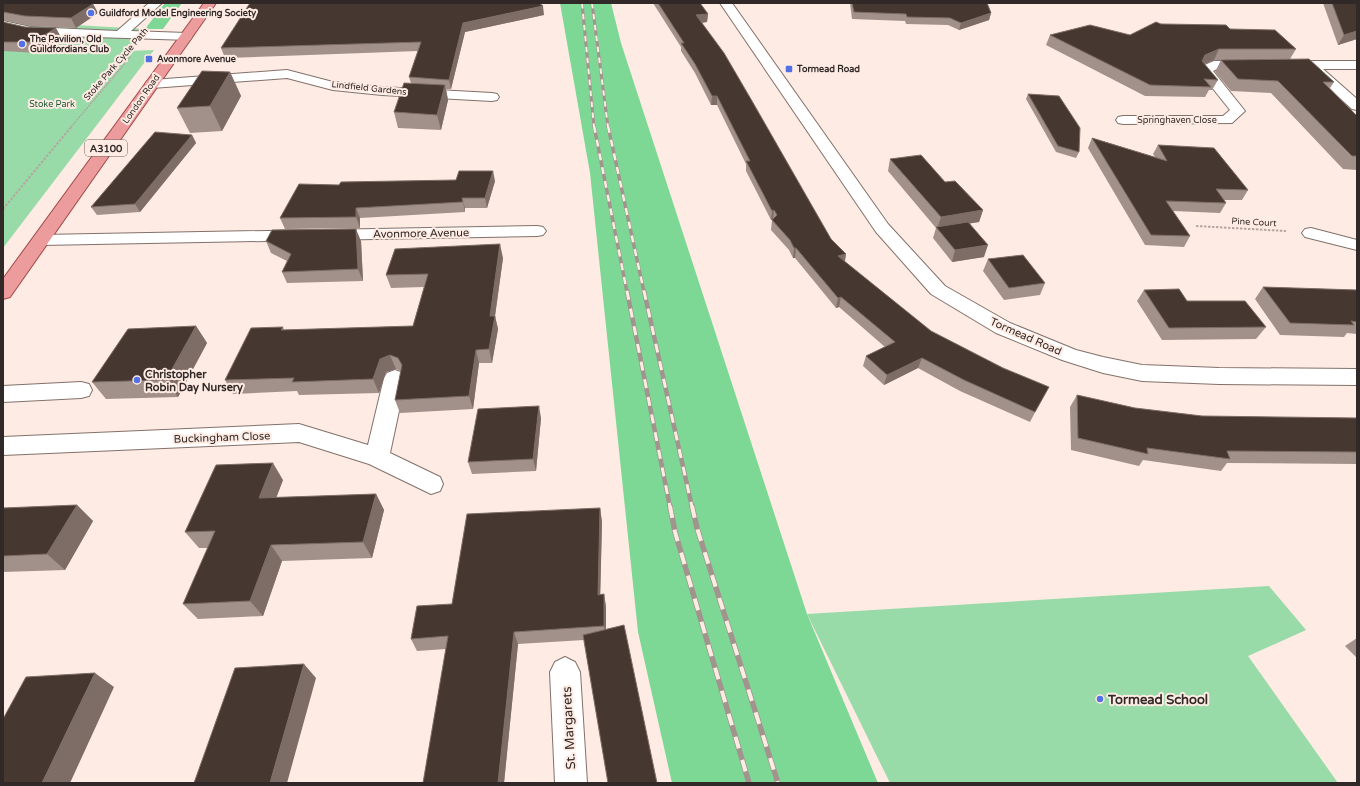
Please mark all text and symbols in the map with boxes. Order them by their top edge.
marker: Guildford Model Engineering Society [86,8,96,18]
place label: Guildford Model Engineering Society [99,8,256,19]
street label: Stoke Park Cycle Path [82,26,151,103]
place label: The Pavilion, Old Guildfordians Club [29,34,110,55]
marker: The Pavilion, Old Guildfordians Club [17,39,27,49]
marker: Avonmore Avenue [144,54,154,64]
place label: Avonmore Avenue [157,54,236,65]
marker: Tormead Road [784,64,794,74]
place label: Tormead Road [796,64,860,75]
street label: London Road [120,72,162,126]
street label: Lindfield Gardens [331,79,407,98]
park label: Stoke Park [29,99,75,110]
street label: Springhaven Close [1137,115,1217,126]
road number: A3100 [85,140,127,156]
street label: Pine Court [1231,216,1277,229]
street label: Avonmore Avenue [373,226,469,241]
street label: Tormead Road [988,315,1064,358]
place label: Christopher Robin Day Nursery [145,368,243,395]
marker: Christopher Robin Day Nursery [132,375,142,385]
street label: Buckingham Close [173,429,271,446]
street label: St. Margarets [559,686,579,770]
place label: Tormead School [1107,692,1208,708]
marker: Tormead School [1095,694,1105,704]

